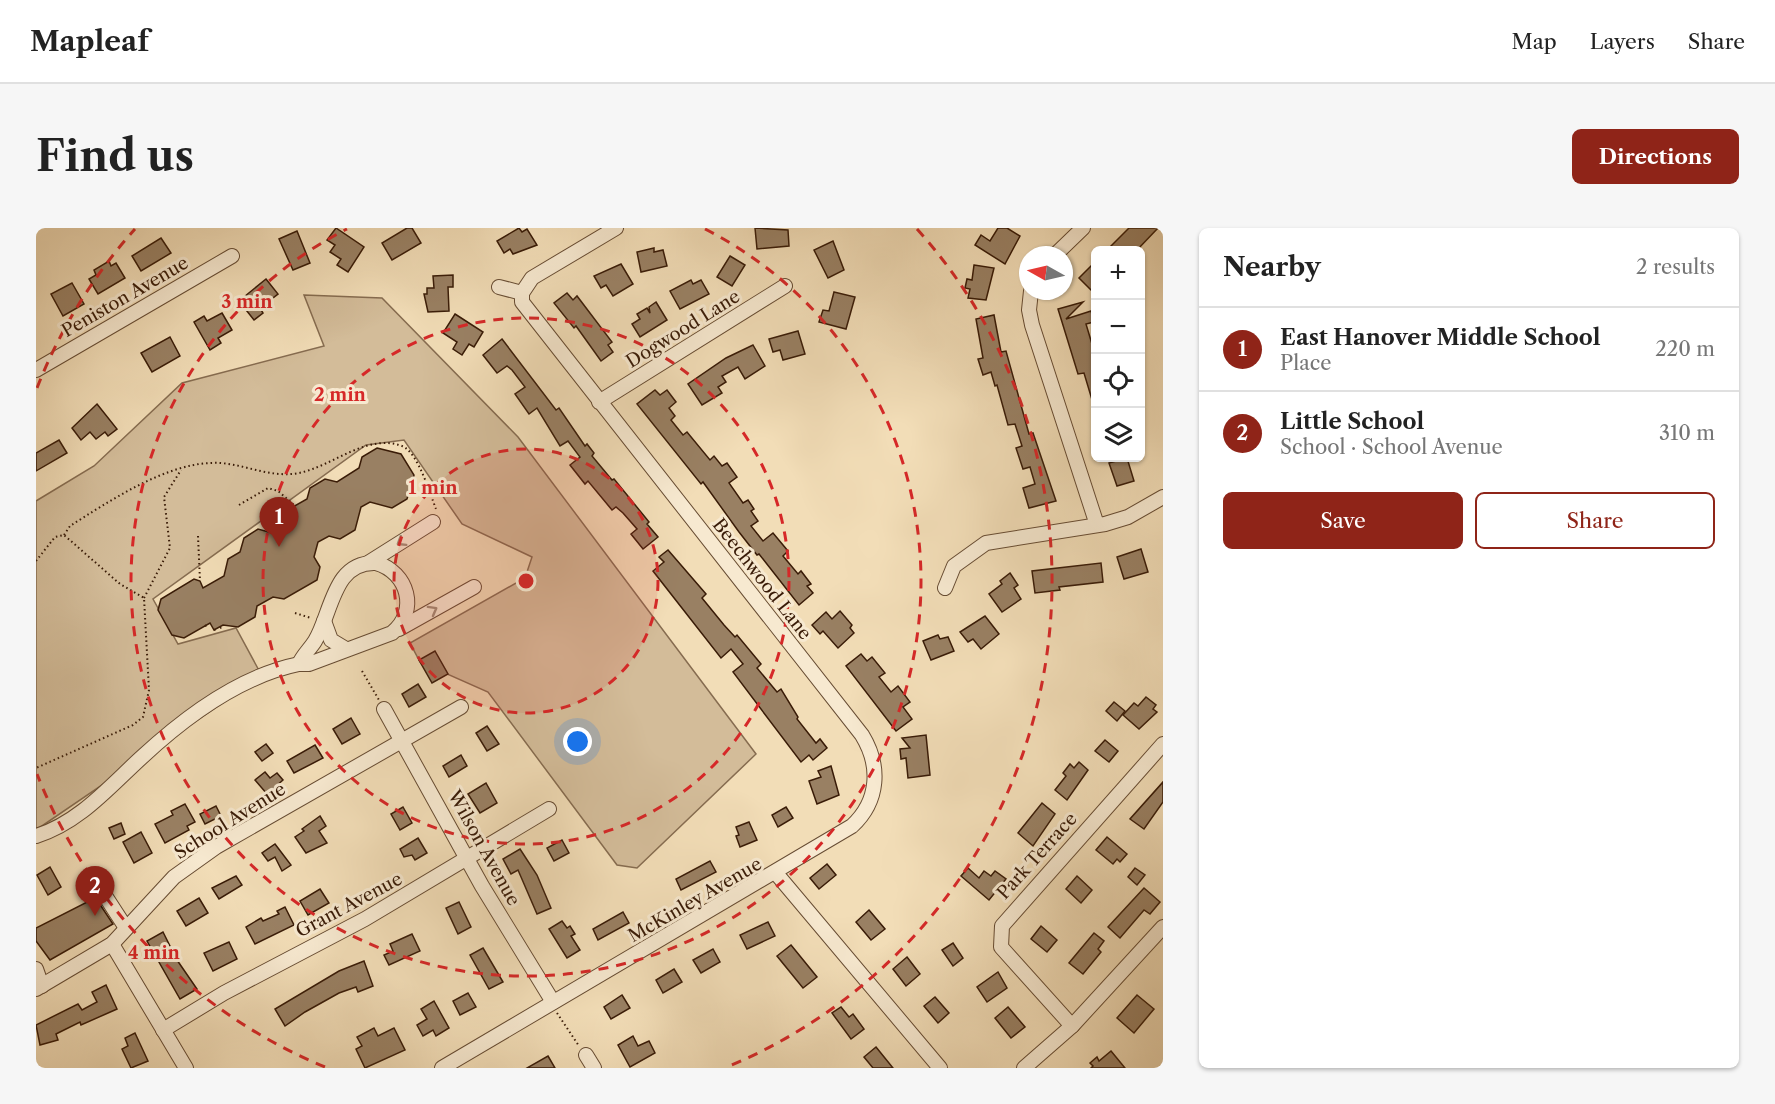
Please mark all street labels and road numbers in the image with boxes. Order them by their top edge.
street label: Peniston Avenue [58,252,192,342]
street label: Dogwood Lane [622,285,744,373]
street label: Beechwood Lane [708,514,816,644]
street label: School Avenue [170,778,290,864]
street label: Wilson Avenue [443,786,525,910]
street label: Park Terrace [992,808,1082,904]
street label: McKinley Avenue [624,853,766,947]
street label: Grant Avenue [292,868,406,942]

